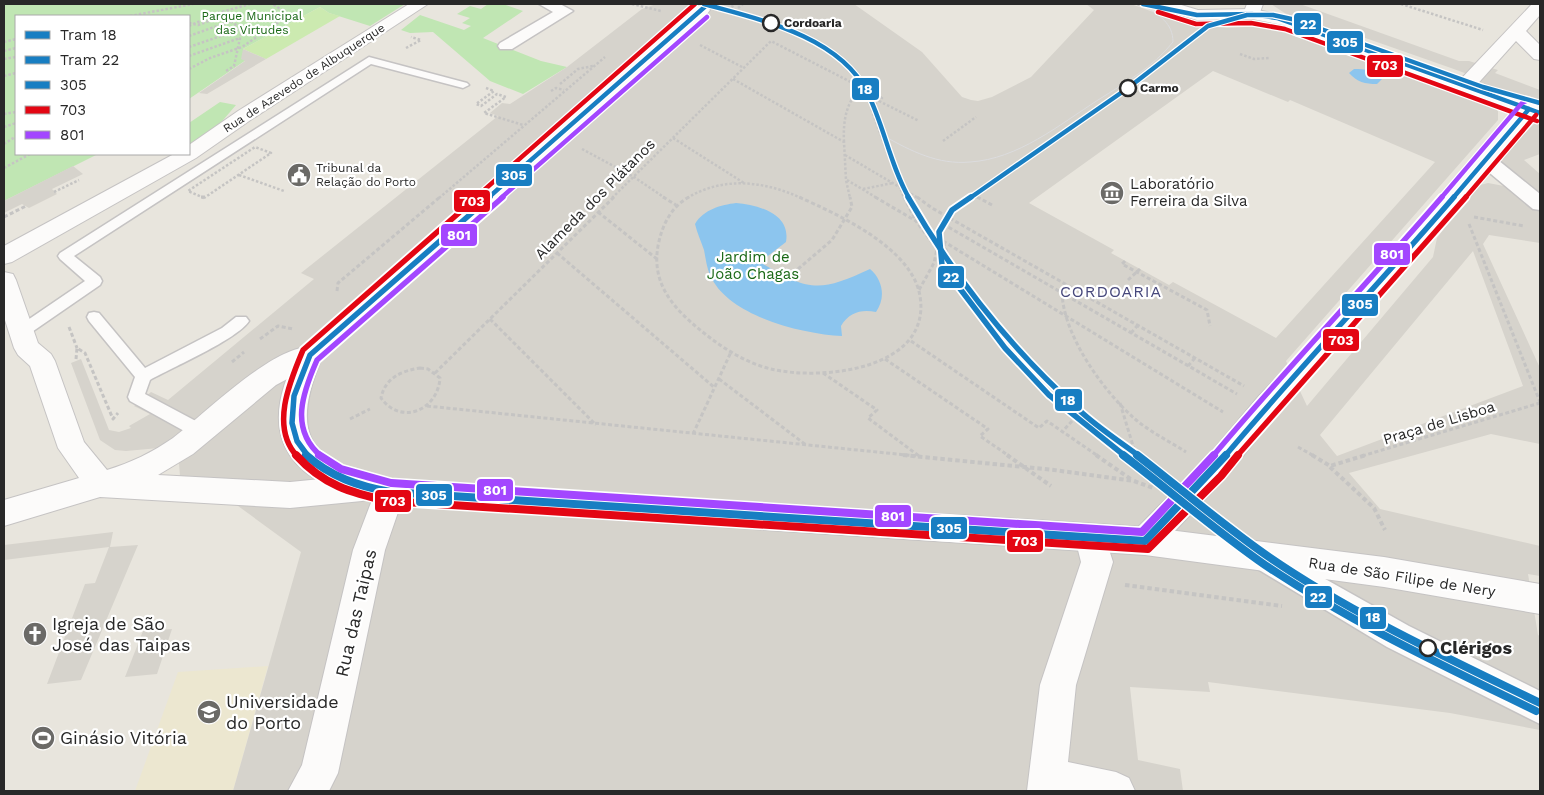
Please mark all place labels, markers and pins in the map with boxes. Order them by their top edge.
marker: Cordoaria [762,14,780,32]
place label: Cordoaria [784,16,842,30]
marker: Carmo [1119,79,1137,97]
place label: Carmo [1140,81,1179,95]
place label: Tribunal da Relação do Porto [316,161,416,189]
public building icon: Tribunal da Relação do Porto [286,162,312,188]
place label: Laboratório Ferreira da Silva [1130,175,1248,210]
museum icon: Laboratório Ferreira da Silva [1099,180,1125,206]
place label: Igreja de São José das Taipas [52,613,190,655]
church icon: Igreja de São José das Taipas [22,621,48,647]
place label: Clérigos [1440,637,1512,658]
marker: Clérigos [1419,639,1437,657]
place label: Universidade do Porto [226,691,339,733]
school or university icon: Universidade do Porto [196,699,222,725]
sports icon: Ginásio Vitória [30,725,56,751]
place label: Ginásio Vitória [60,727,187,748]

